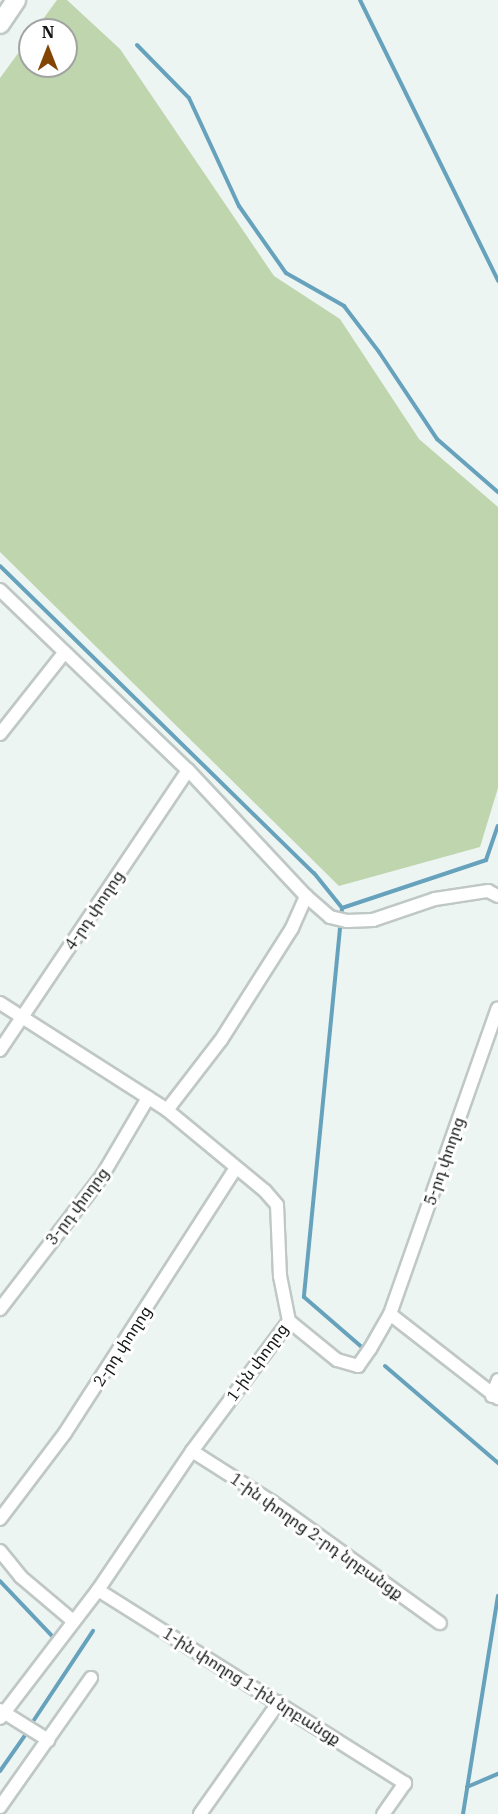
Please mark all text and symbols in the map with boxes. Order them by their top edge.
north arrow [18,18,78,78]
text: N [42,22,54,42]
street label: 4-րդ փողոց [60,866,128,954]
street label: 5-րդ փողոց [420,1114,468,1208]
street label: 3-րդ փողոց [42,1163,112,1249]
street label: 2-րդ փողոց [89,1302,155,1390]
street label: 1-ին փողոց [222,1319,292,1405]
street label: 1-ին փողոց 2-րդ նրբանցք [227,1469,407,1603]
street label: 1-ին փողոց 1-ին նրբանցք [160,1623,344,1749]

